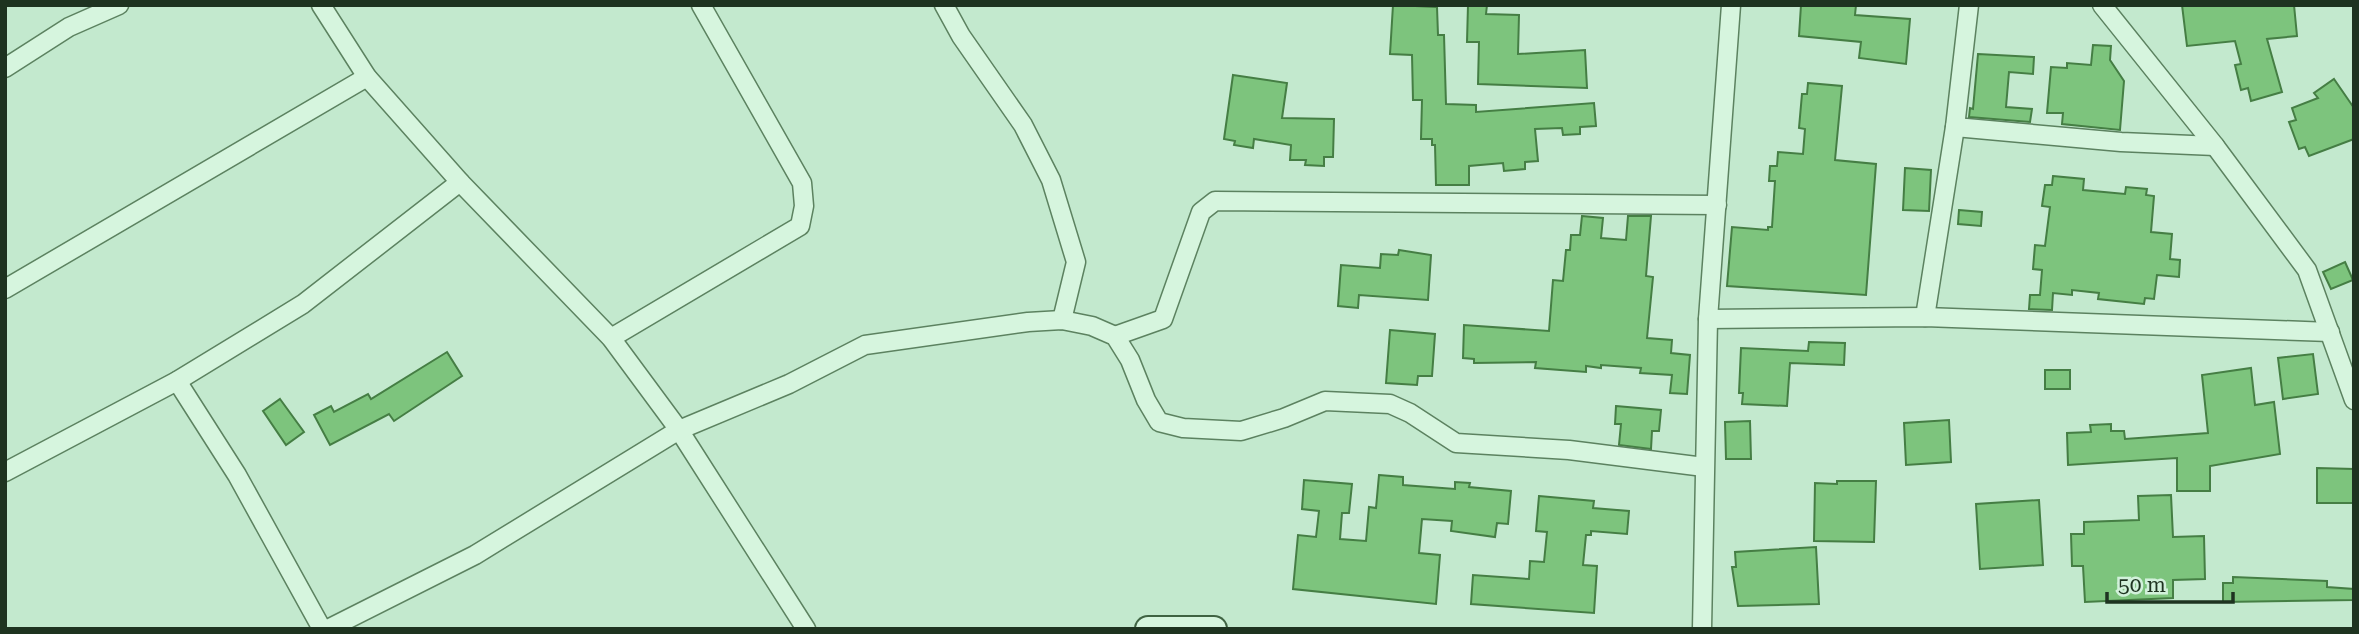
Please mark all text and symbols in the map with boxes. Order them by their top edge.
scale bar [2107,560,2233,604]
text: 50 m [2118,573,2166,597]

